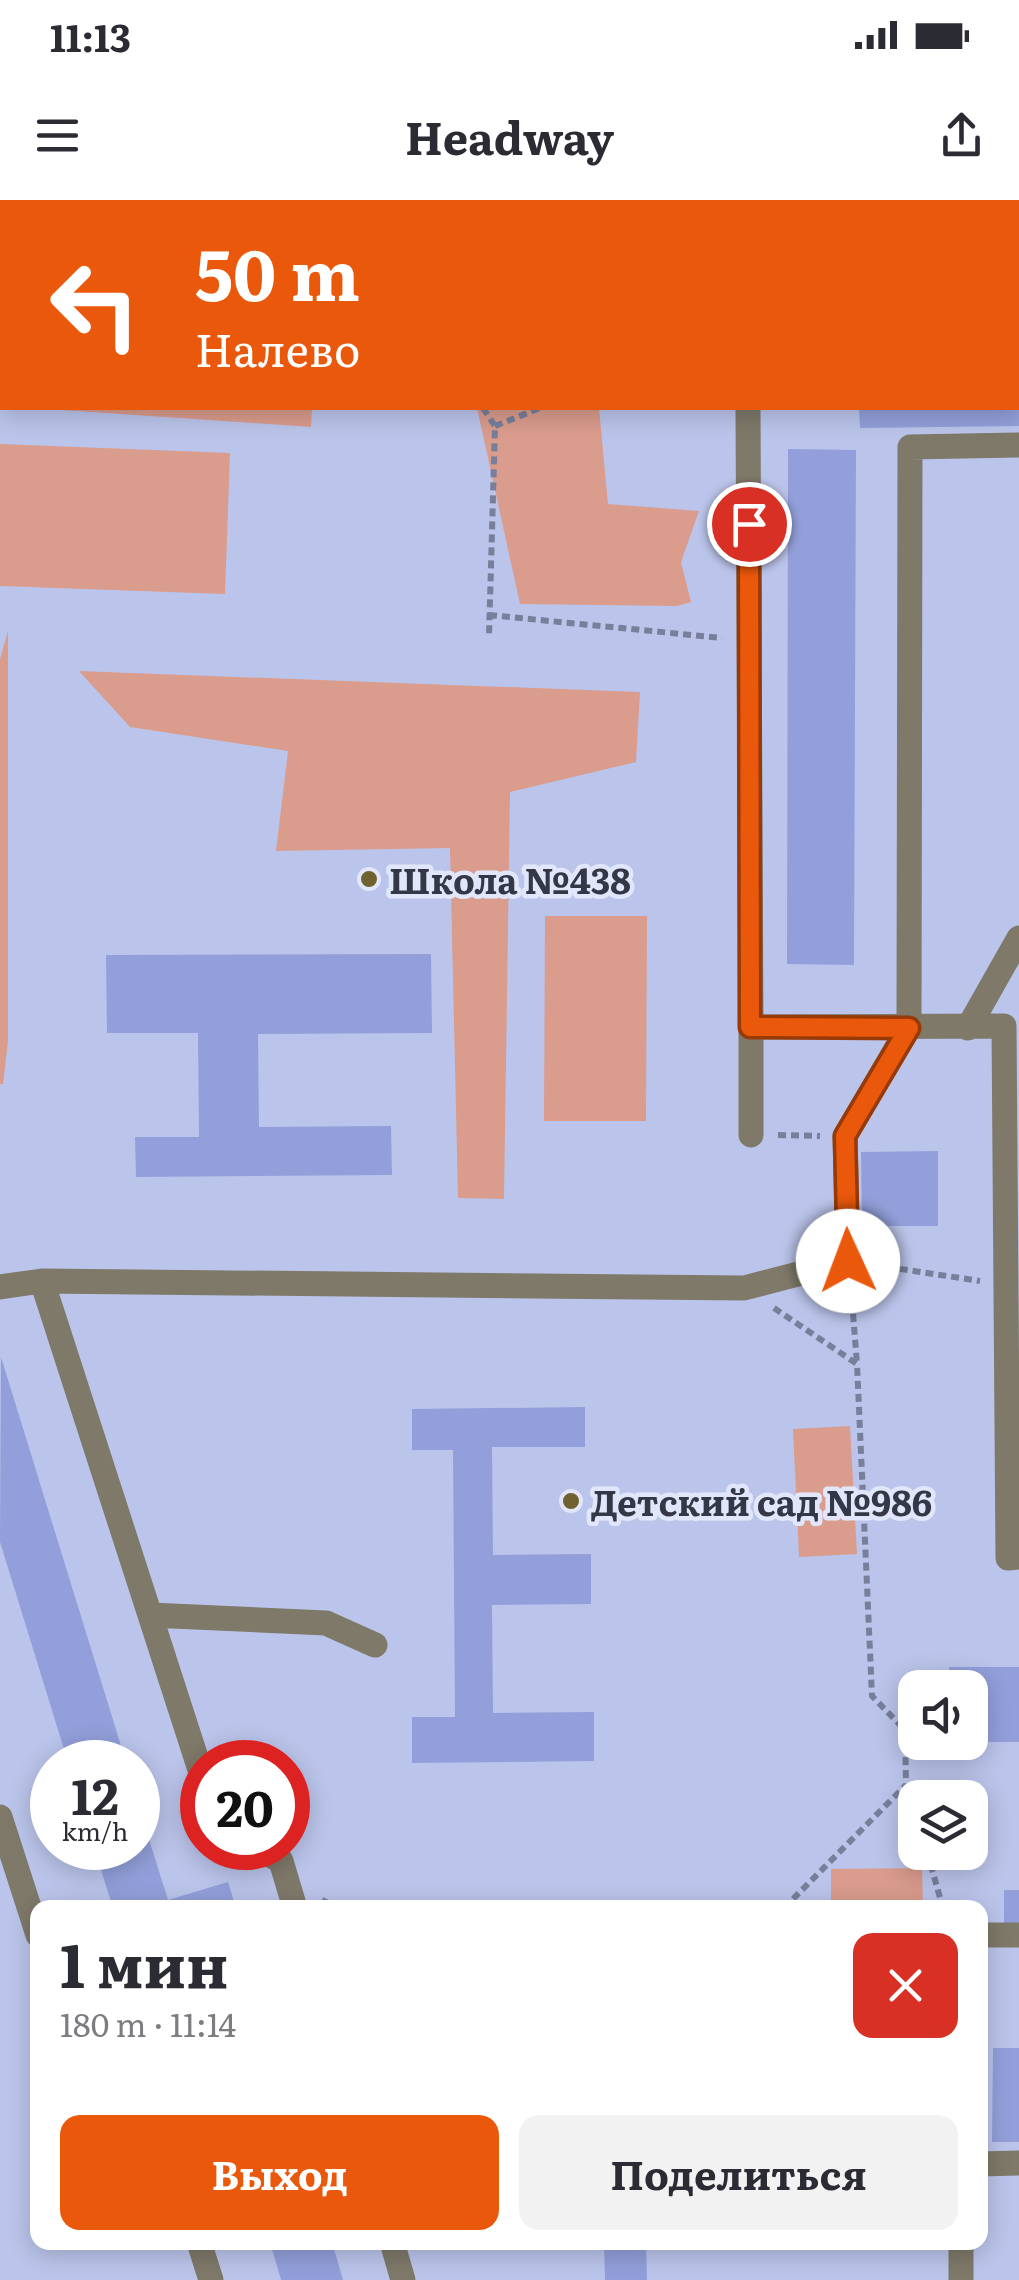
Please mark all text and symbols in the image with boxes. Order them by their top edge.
text: 11:13 [50,7,131,64]
text: Headway [405,102,614,169]
icon: menu [30,108,85,163]
icon: share [934,108,989,163]
text: 50 m [195,219,360,323]
icon: left [30,240,160,370]
text: Налево [195,314,360,381]
pin [707,482,792,567]
icon: arrive [722,497,777,552]
place label: Школа №438 [389,853,631,905]
marker: Школа №438 [358,868,380,890]
position arrow [796,1209,900,1313]
place label: Детский сад №986 [591,1475,932,1527]
marker: Детский сад №986 [560,1490,582,1512]
map controls [898,1670,988,1870]
button: sound [898,1670,988,1760]
speed limit sign: 20 [180,1740,310,1870]
text: 12 [71,1756,119,1830]
button: layers [898,1780,988,1870]
text: km/h [62,1812,128,1849]
text: 1 мин [60,1917,229,2006]
button: close [853,1933,958,2038]
text: 180 m · 11:14 [60,1999,236,2047]
button: Выход [60,2115,499,2230]
button: Поделиться [519,2115,958,2230]

